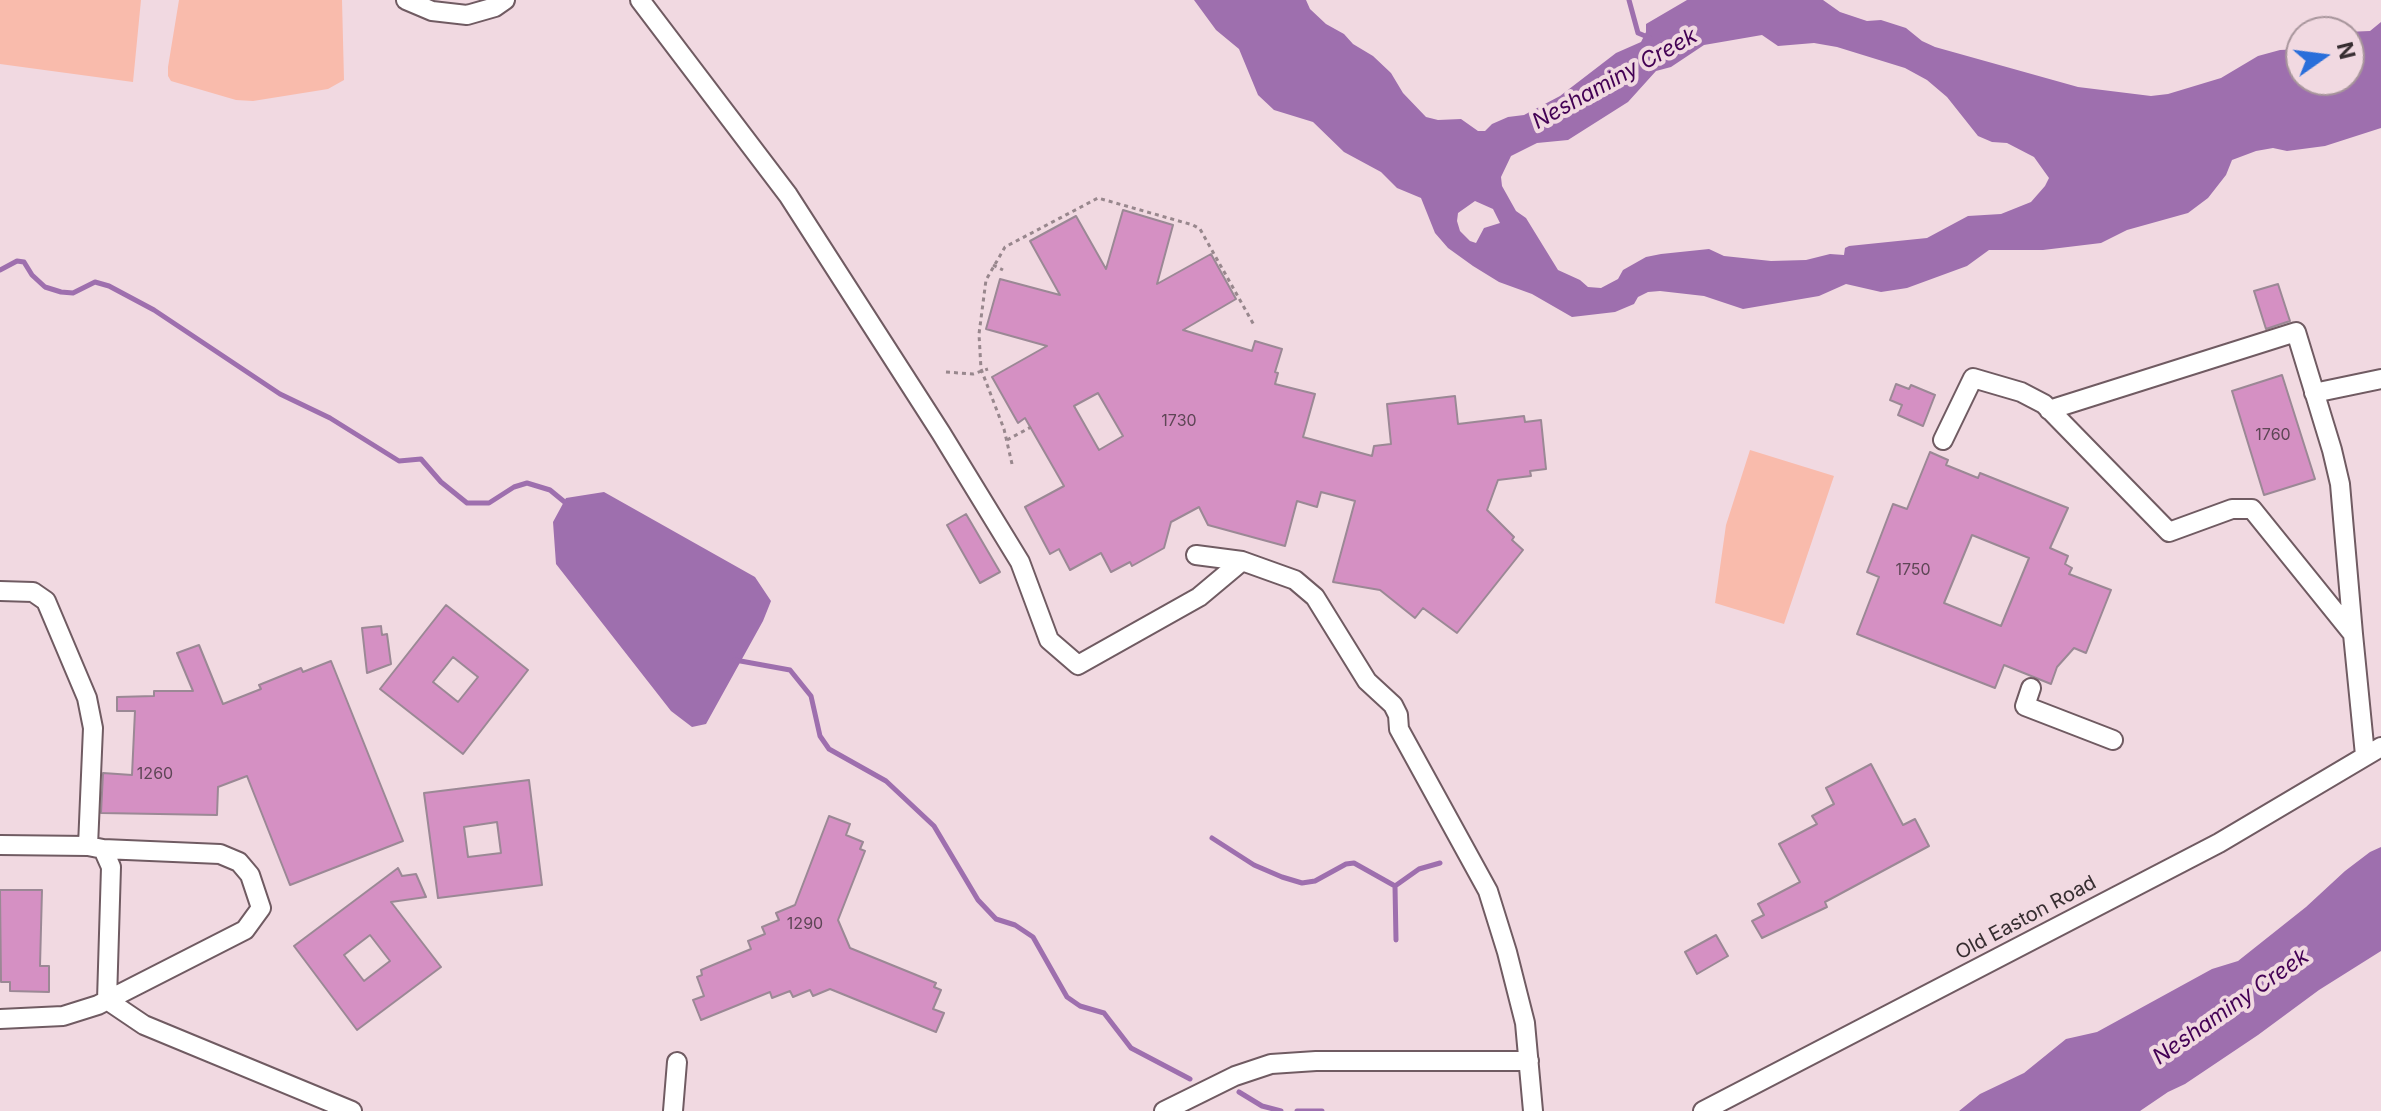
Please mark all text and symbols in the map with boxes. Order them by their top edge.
north arrow [2285,16,2365,96]
water label: Neshaminy Creek [1528,23,1702,135]
text: N [2332,39,2361,62]
house number: 1730 [1161,411,1197,431]
house number: 1760 [2255,425,2291,445]
house number: 1750 [1895,560,1931,580]
house number: 1260 [137,764,173,784]
street label: Old Easton Road [1952,871,2100,965]
house number: 1290 [787,914,823,934]
water label: Neshaminy Creek [2148,943,2314,1071]

